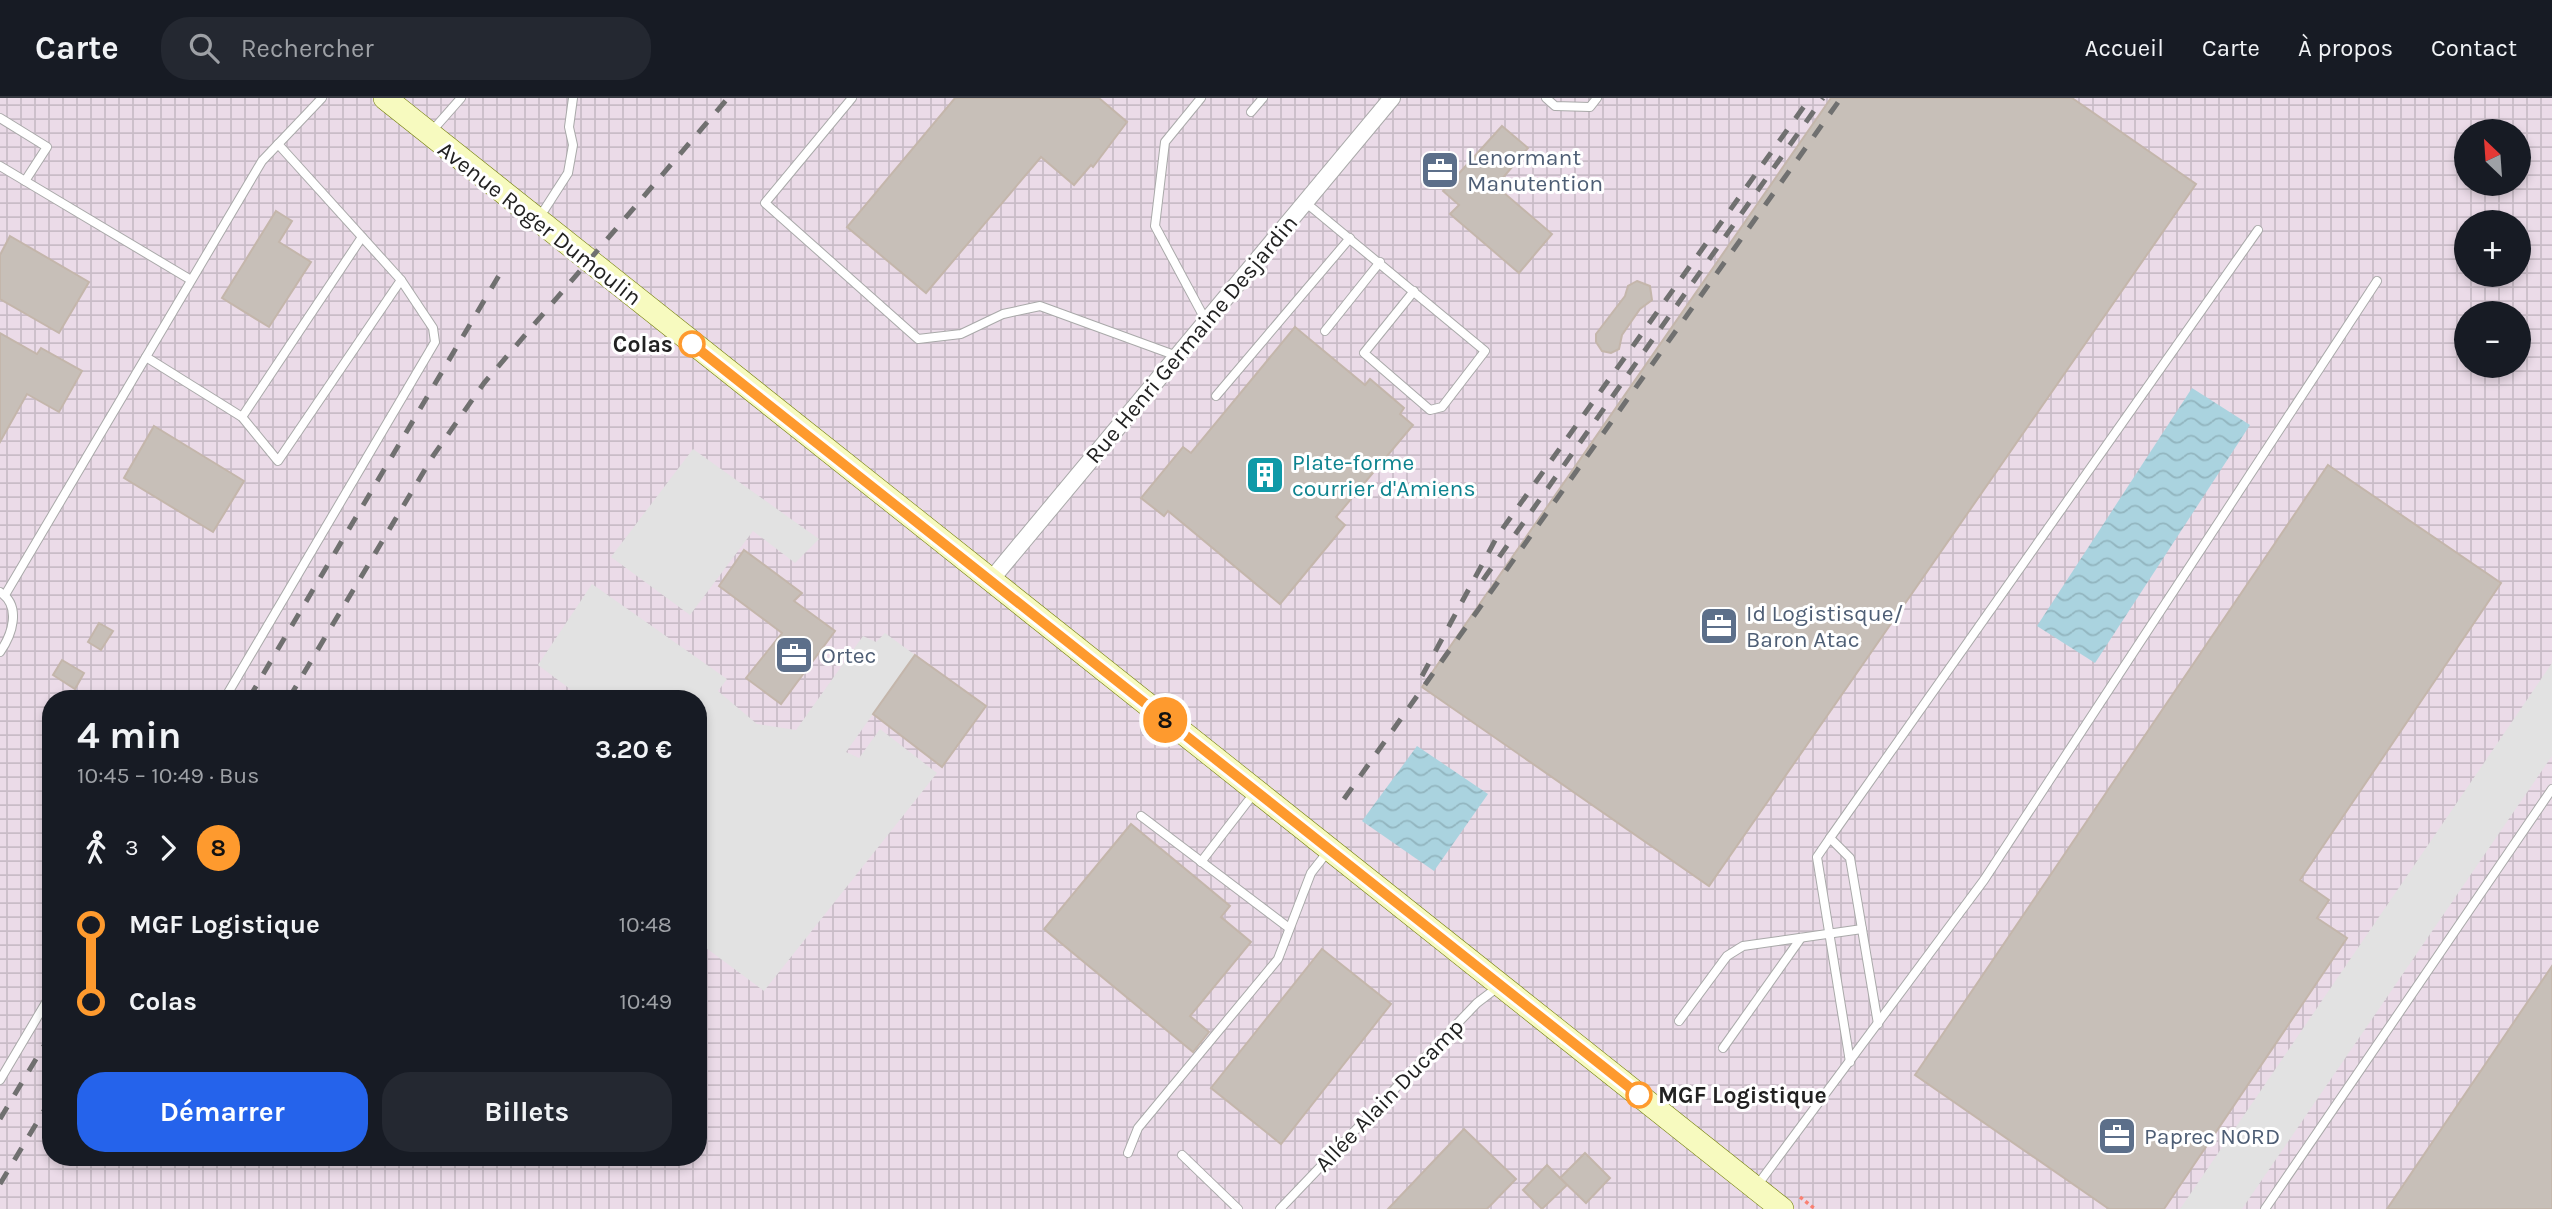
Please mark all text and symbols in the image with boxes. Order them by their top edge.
search box [161,17,651,80]
text: Carte [35,29,119,67]
icon: search [185,29,223,67]
text: Rechercher [241,33,374,64]
text: Accueil [2085,34,2164,62]
text: Carte [2202,34,2260,62]
text: À propos [2298,34,2393,62]
text: Contact [2431,34,2517,62]
north arrow [2454,119,2530,196]
map controls [2454,119,2531,378]
street label: Avenue Roger Dumoulin [433,136,647,311]
place label: Lenormant Manutention [1467,144,1603,197]
office icon: Lenormant Manutention [1419,149,1461,191]
street label: Rue Henri Germaine Desjardin [1080,210,1303,469]
button: + [2454,210,2531,287]
button: − [2454,301,2531,378]
place label: Colas [613,331,673,358]
marker: Colas [679,331,705,357]
place label: Plate-forme courrier d'Amiens [1292,449,1476,502]
building icon: Plate-forme courrier d'Amiens [1244,454,1286,496]
place label: Id Logistisque/ Baron Atac [1746,600,1903,653]
office icon: Id Logistisque/ Baron Atac [1698,605,1740,647]
office icon: Ortec [773,634,815,676]
place label: Ortec [821,642,877,669]
line badge: 8 [1142,697,1188,743]
text: 8 [1157,706,1173,734]
text: 4 min [77,713,181,758]
text: 3.20 € [595,734,672,765]
text: 10:45 – 10:49 · Bus [77,762,259,789]
icon: walk [77,829,115,867]
icon: forward [149,829,187,867]
text: 3 [125,834,139,861]
text: 8 [211,834,226,862]
text: MGF Logistique [129,909,320,940]
text: 10:48 [618,911,672,938]
text: Colas [129,986,197,1017]
text: 10:49 [619,988,672,1015]
street label: Allée Alain Ducamp [1309,1013,1469,1177]
button: Démarrer [77,1072,368,1152]
button: Billets [382,1072,672,1152]
marker: MGF Logistique [1626,1082,1652,1108]
place label: MGF Logistique [1658,1082,1827,1109]
office icon: Paprec NORD [2096,1115,2138,1157]
place label: Paprec NORD [2144,1123,2280,1150]

